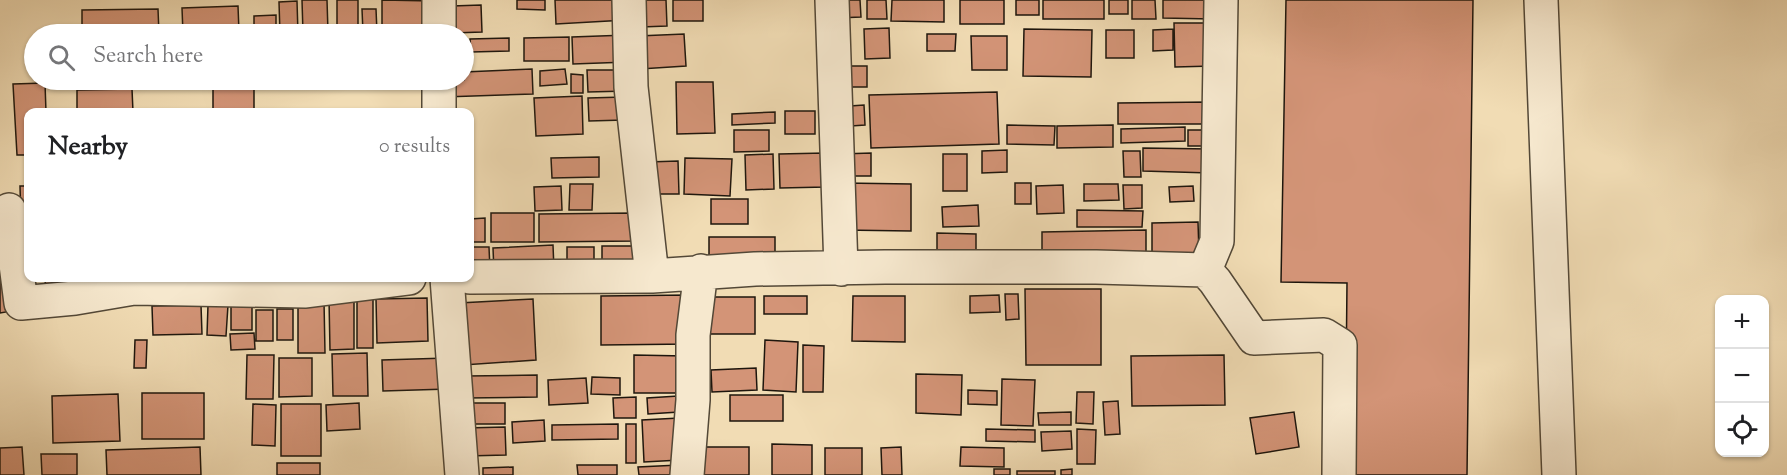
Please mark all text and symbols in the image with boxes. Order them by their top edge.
search box [24,24,474,90]
icon: search [45,41,78,74]
text: Search here [93,41,203,73]
text: Nearby [48,129,128,166]
text: 0 results [379,133,450,162]
map controls [1715,295,1769,457]
button: + [1715,295,1769,349]
button: − [1715,349,1769,403]
button: locate [1715,403,1769,457]

